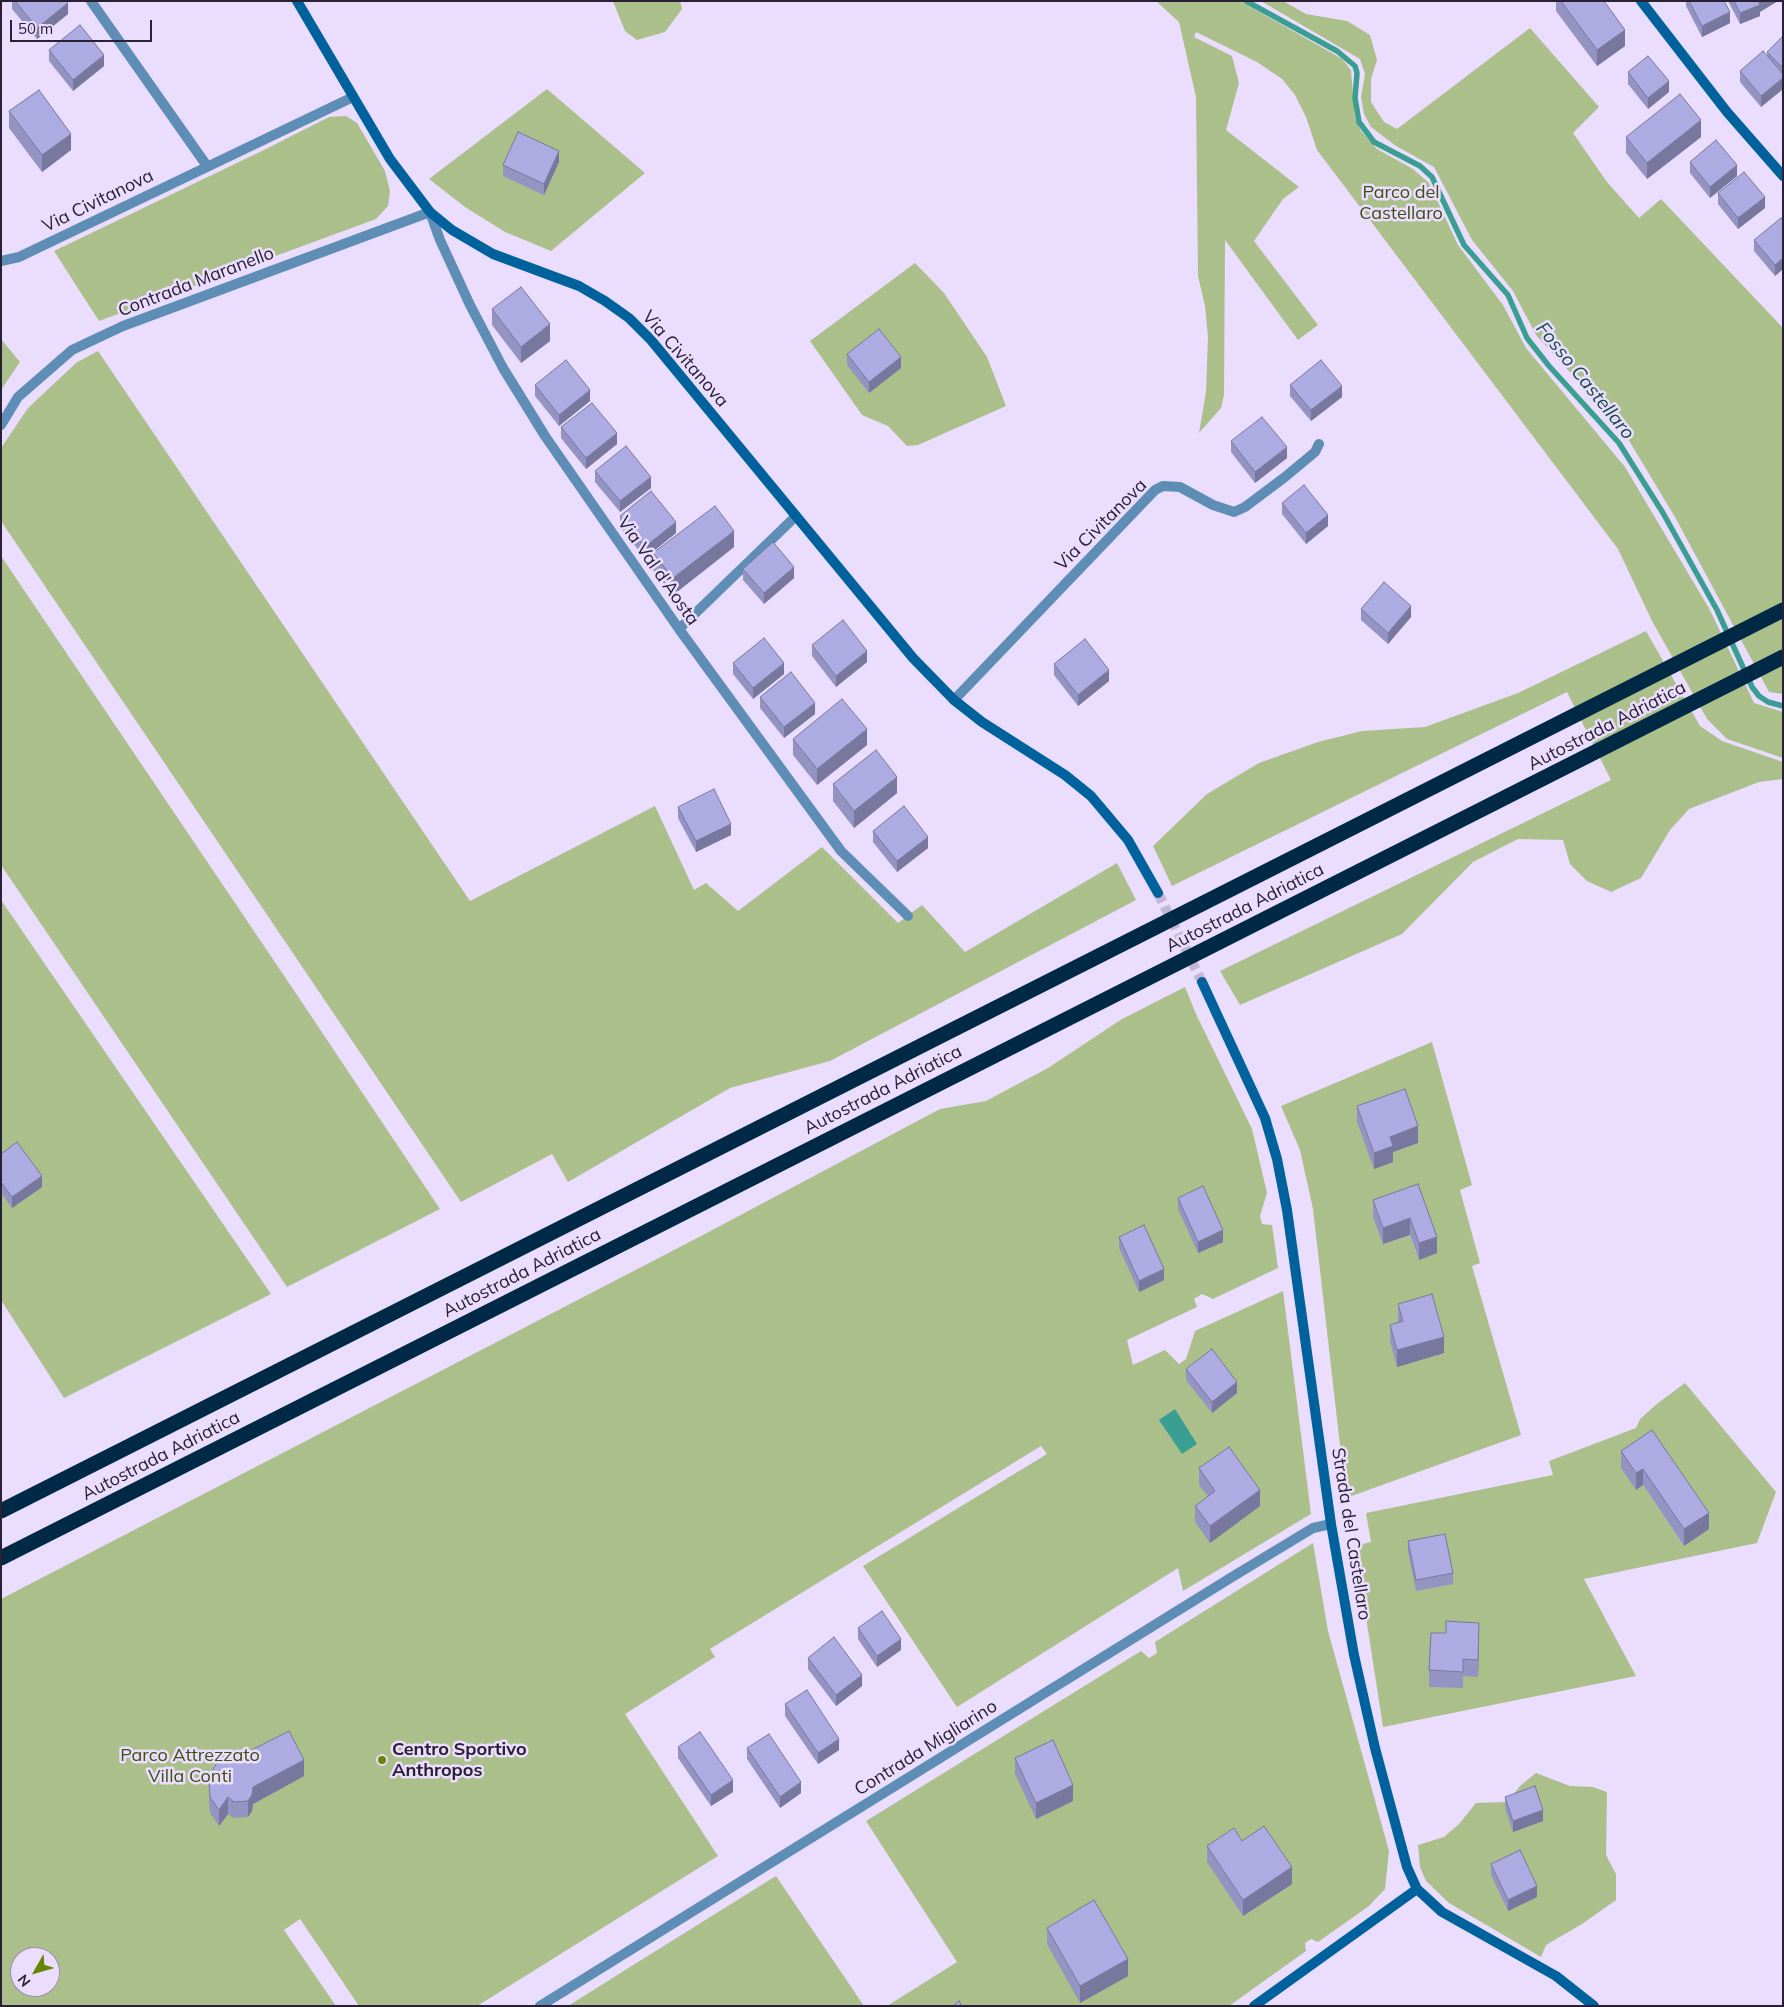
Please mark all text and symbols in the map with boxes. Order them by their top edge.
scale bar [12,10,155,42]
text: 50 m [18,19,53,38]
street label: Via Civitanova [39,165,157,237]
park label: Parco del Castellaro [1359,182,1443,224]
street label: Contrada Maranello [115,242,277,322]
street label: Via Civitanova [637,306,733,412]
water label: Fosso Castellaro [1531,318,1639,444]
street label: Via Civitanova [1051,475,1151,575]
street label: Via Val d'Aosta [613,512,703,630]
street label: Autostrada Adriatica [1524,677,1690,775]
street label: Autostrada Adriatica [1162,859,1328,957]
street label: Autostrada Adriatica [800,1041,966,1139]
street label: Autostrada Adriatica [439,1224,605,1322]
street label: Autostrada Adriatica [78,1407,244,1505]
street label: Strada del Castellaro [1327,1446,1375,1622]
street label: Contrada Migliarino [851,1695,1001,1801]
place label: Centro Sportivo Anthropos [392,1739,527,1782]
park label: Parco Attrezzato Villa Conti [120,1745,260,1788]
marker: Centro Sportivo Anthropos [376,1754,388,1766]
north arrow [10,1947,60,1997]
text: N [14,1971,34,1990]

